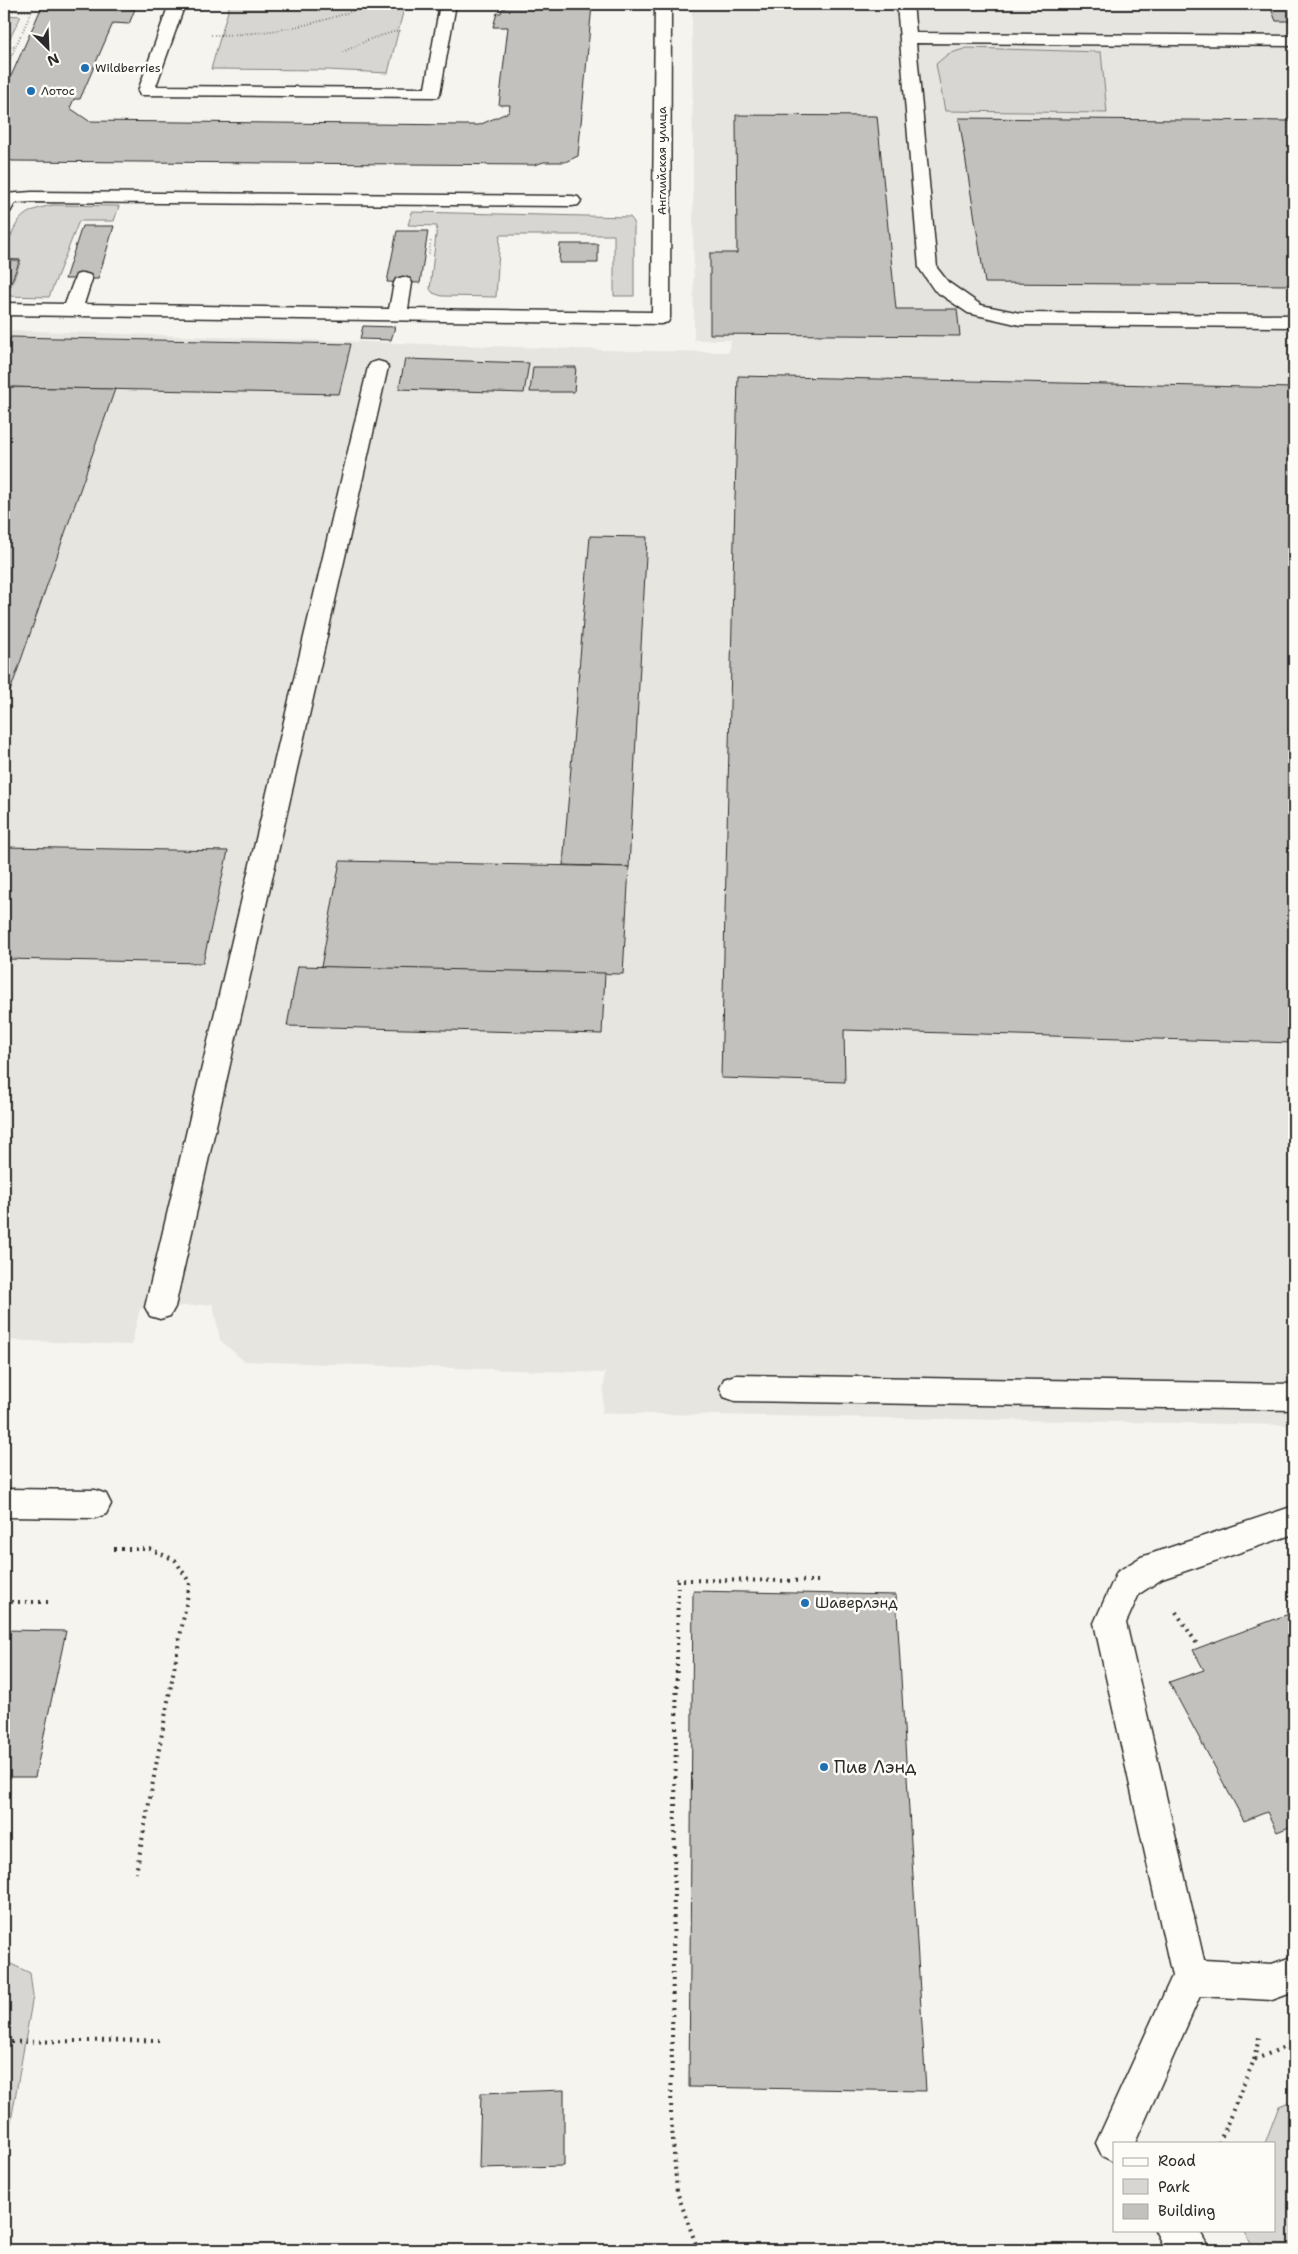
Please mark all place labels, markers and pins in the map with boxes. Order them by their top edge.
place label: Wildberries [95,60,161,76]
marker: Wildberries [79,62,91,74]
place label: Лотос [41,83,75,99]
marker: Лотос [25,85,37,97]
place label: Шаверлэнд [815,1593,898,1613]
marker: Шаверлэнд [799,1597,811,1609]
place label: Пив Лэнд [834,1755,917,1779]
marker: Пив Лэнд [818,1761,830,1773]

